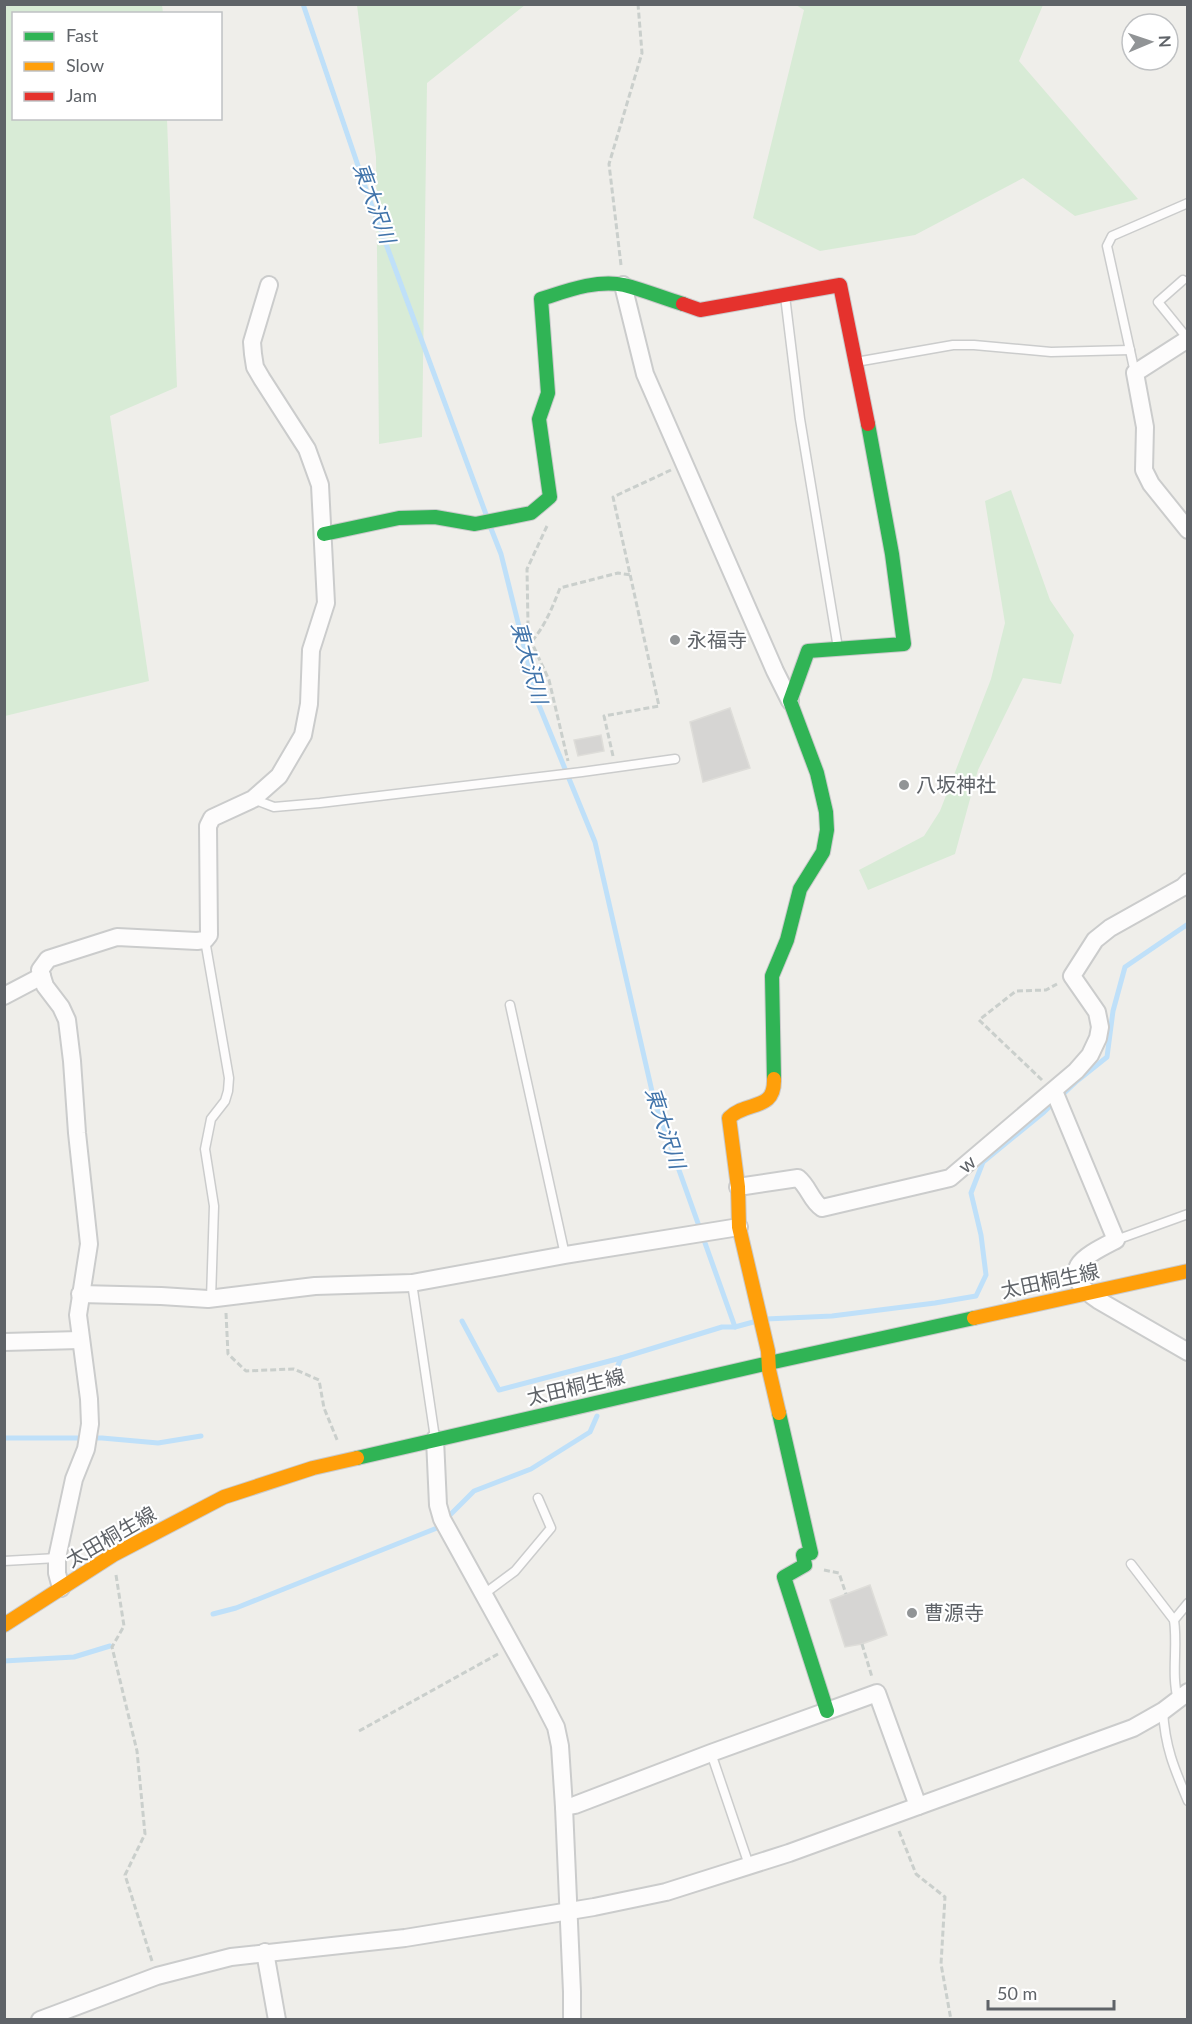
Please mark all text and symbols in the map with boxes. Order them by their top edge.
legend [12,12,222,120]
north arrow [1120,12,1180,72]
text: Fast [66,24,99,46]
text: N [1156,35,1175,48]
text: Slow [66,54,104,76]
text: Jam [66,84,97,106]
water label: 東大沢川 [349,159,402,248]
water label: 東大沢川 [508,619,554,708]
place label: 永福寺 [687,627,747,651]
marker: 永福寺 [668,633,682,647]
place label: 八坂神社 [916,772,996,796]
marker: 八坂神社 [897,778,911,792]
water label: 東大沢川 [642,1084,692,1173]
street label: w [953,1149,980,1177]
street label: 太田桐生線 [998,1258,1101,1302]
street label: 太田桐生線 [524,1363,627,1409]
street label: 太田桐生線 [61,1501,160,1572]
place label: 曹源寺 [924,1600,984,1624]
marker: 曹源寺 [905,1606,919,1620]
scale bar [988,1973,1114,2011]
text: 50 m [997,1982,1037,2004]

